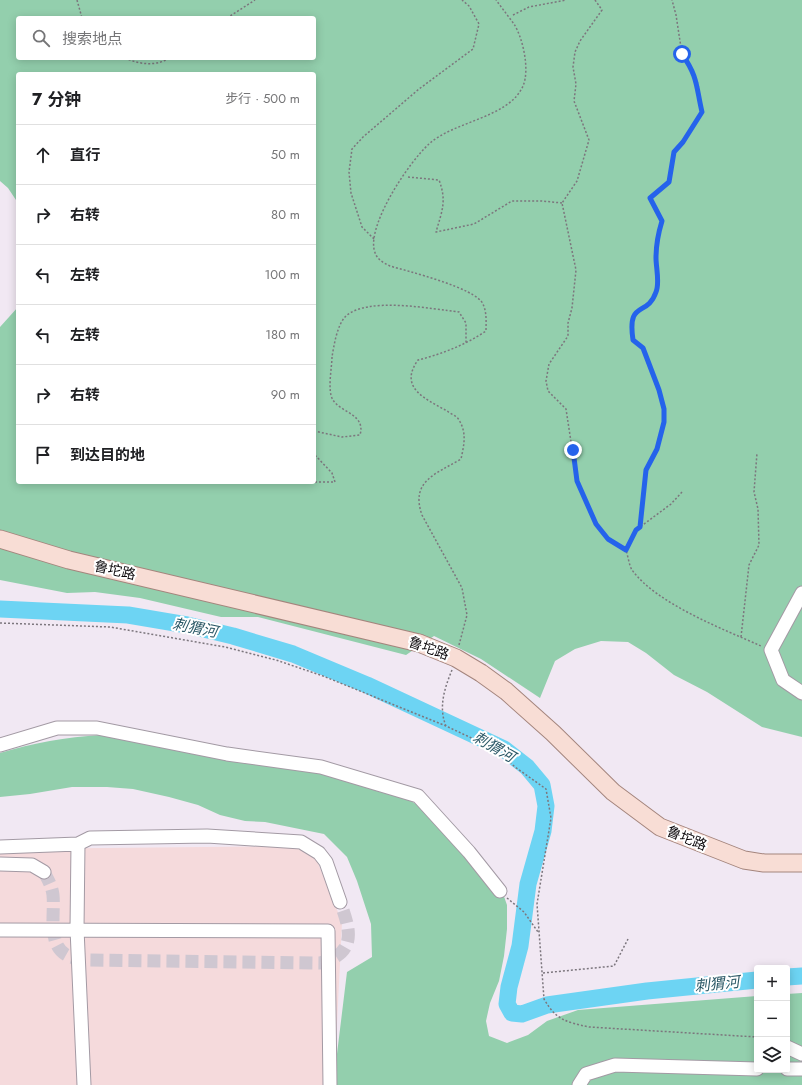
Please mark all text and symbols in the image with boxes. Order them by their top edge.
search box [16,16,316,60]
icon: search [30,27,52,49]
text: 搜索地点 [62,28,122,50]
route start [673,45,691,63]
text: 7 分钟 [32,87,81,111]
text: 步行 · 500 m [225,89,300,108]
icon: ahead [32,144,54,166]
text: 直行 [70,144,100,166]
text: 50 m [271,145,300,164]
icon: right [32,204,54,226]
text: 右转 [70,204,100,226]
text: 80 m [271,205,300,224]
icon: left [32,264,54,286]
text: 左转 [70,264,100,286]
text: 100 m [265,265,300,284]
icon: left [32,324,54,346]
text: 左转 [70,324,100,346]
text: 180 m [265,325,300,344]
icon: right [32,384,54,406]
text: 右转 [70,384,100,406]
text: 90 m [271,385,300,404]
route end [564,441,582,459]
icon: arrive [32,444,54,466]
text: 到达目的地 [70,444,145,466]
street label: 鲁坨路 [92,556,138,584]
water label: 刺猬河 [171,613,222,644]
street label: 鲁坨路 [406,631,452,665]
water label: 刺猬河 [469,726,522,769]
street label: 鲁坨路 [664,821,710,855]
map controls [754,965,790,1073]
button: + [754,965,790,1001]
water label: 刺猬河 [693,970,744,997]
button: − [754,1001,790,1037]
button: layers [754,1037,790,1073]

